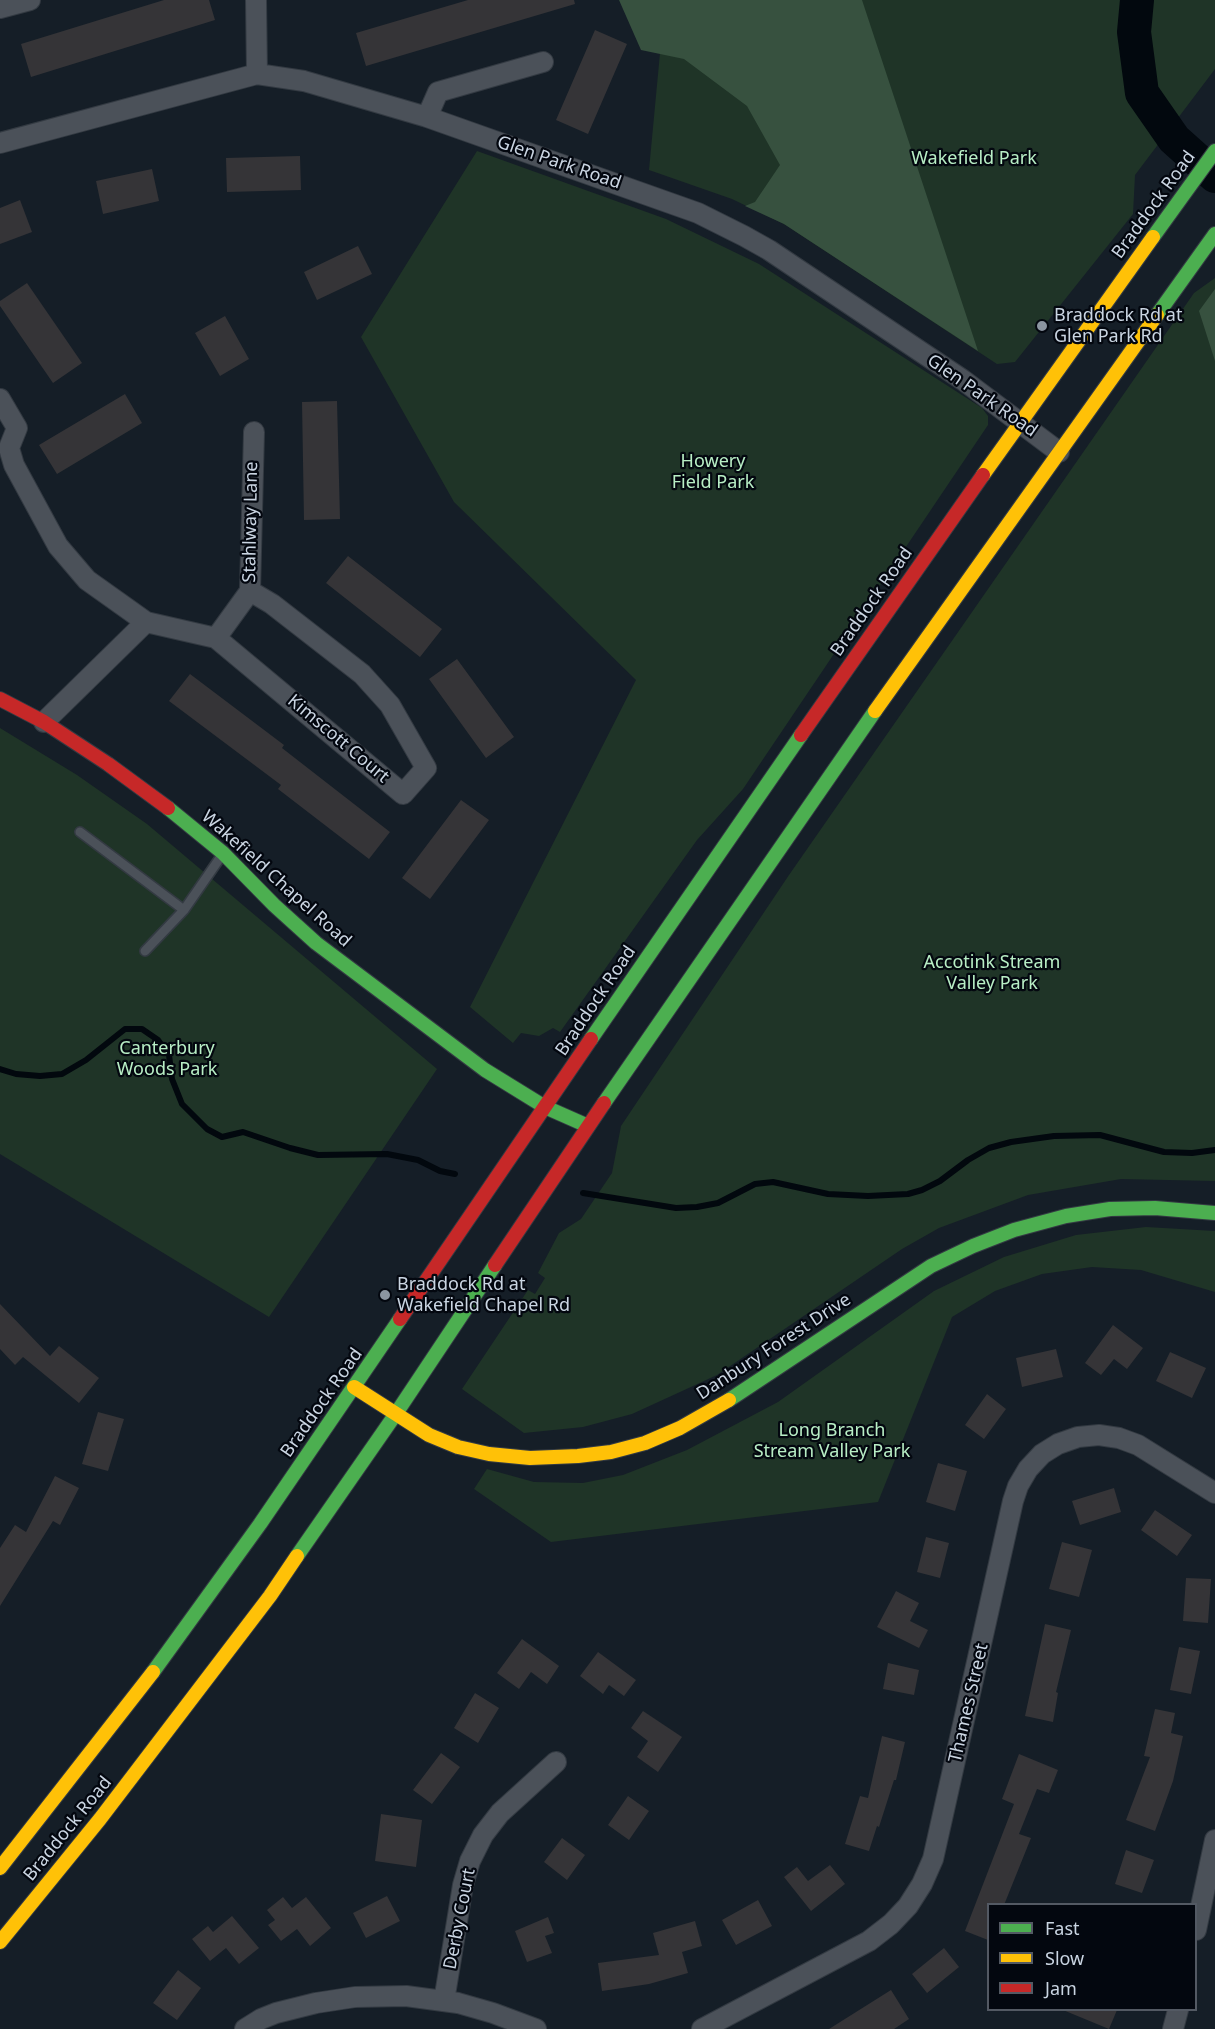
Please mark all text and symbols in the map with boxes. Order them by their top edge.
street label: Glen Park Road [494,132,624,194]
street label: Braddock Road [1108,147,1200,263]
park label: Wakefield Park [911,148,1037,170]
place label: Braddock Rd at Glen Park Rd [1054,305,1182,348]
marker: Braddock Rd at Glen Park Rd [1035,319,1049,333]
street label: Glen Park Road [923,350,1041,442]
park label: Howery Field Park [672,451,754,494]
street label: Stahlway Lane [239,461,263,583]
street label: Braddock Road [826,543,918,661]
street label: Kimscott Court [283,690,393,788]
street label: Wakefield Chapel Road [197,806,355,952]
street label: Braddock Road [551,942,641,1060]
park label: Accotink Stream Valley Park [924,952,1060,994]
park label: Canterbury Woods Park [117,1038,217,1080]
place label: Braddock Rd at Wakefield Chapel Rd [397,1274,570,1316]
marker: Braddock Rd at Wakefield Chapel Rd [378,1288,392,1302]
street label: Danbury Forest Drive [693,1289,855,1405]
street label: Braddock Road [276,1344,368,1462]
park label: Long Branch Stream Valley Park [754,1420,910,1462]
street label: Thames Street [945,1641,993,1765]
street label: Braddock Road [19,1772,117,1886]
street label: Derby Court [440,1867,480,1971]
legend [987,1903,1197,2011]
text: Fast [1045,1916,1080,1940]
text: Slow [1045,1946,1084,1970]
text: Jam [1045,1976,1077,2000]

